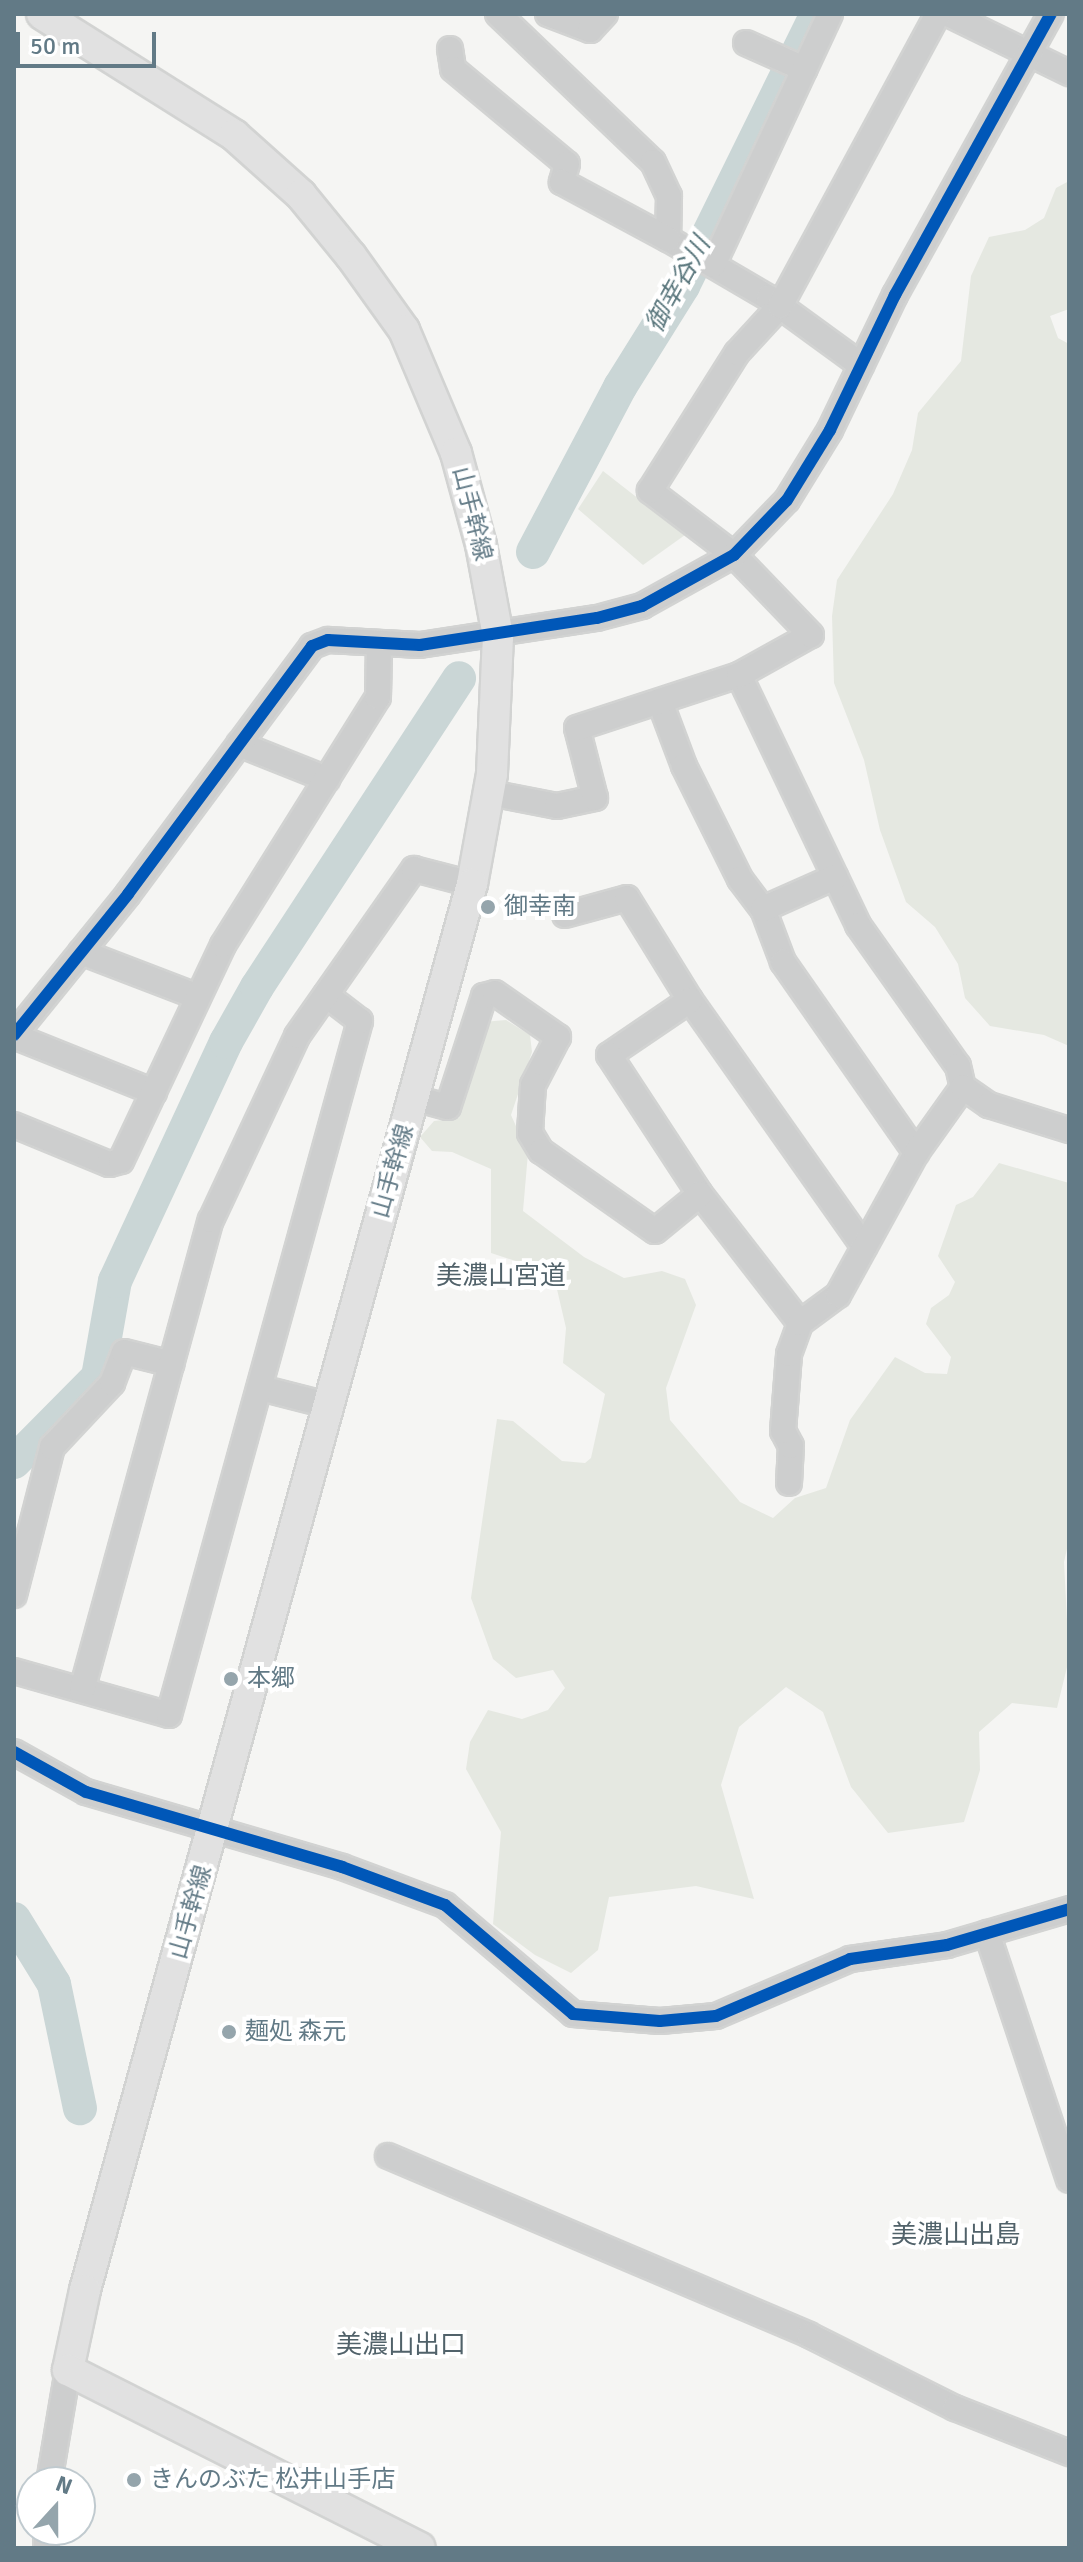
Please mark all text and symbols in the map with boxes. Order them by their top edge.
scale bar [20,16,160,66]
text: 50 m [30,31,80,61]
water label: 御幸谷川 [640,232,718,338]
street label: 山手幹線 [446,464,498,564]
place label: 御幸南 [504,893,576,921]
marker: 御幸南 [479,898,497,916]
street label: 山手幹線 [366,1121,420,1221]
district label: 美濃山宮道 [436,1261,566,1293]
place label: 本郷 [247,1665,295,1693]
marker: 本郷 [222,1670,240,1688]
street label: 山手幹線 [164,1862,218,1962]
place label: 麺処 森元 [245,2018,346,2046]
marker: 麺処 森元 [220,2023,238,2041]
district label: 美濃山出島 [891,2220,1021,2252]
district label: 美濃山出口 [336,2330,466,2362]
north arrow [16,2466,96,2546]
place label: きんのぶた 松井山手店 [150,2466,395,2494]
text: N [52,2470,76,2500]
marker: きんのぶた 松井山手店 [125,2471,143,2489]

